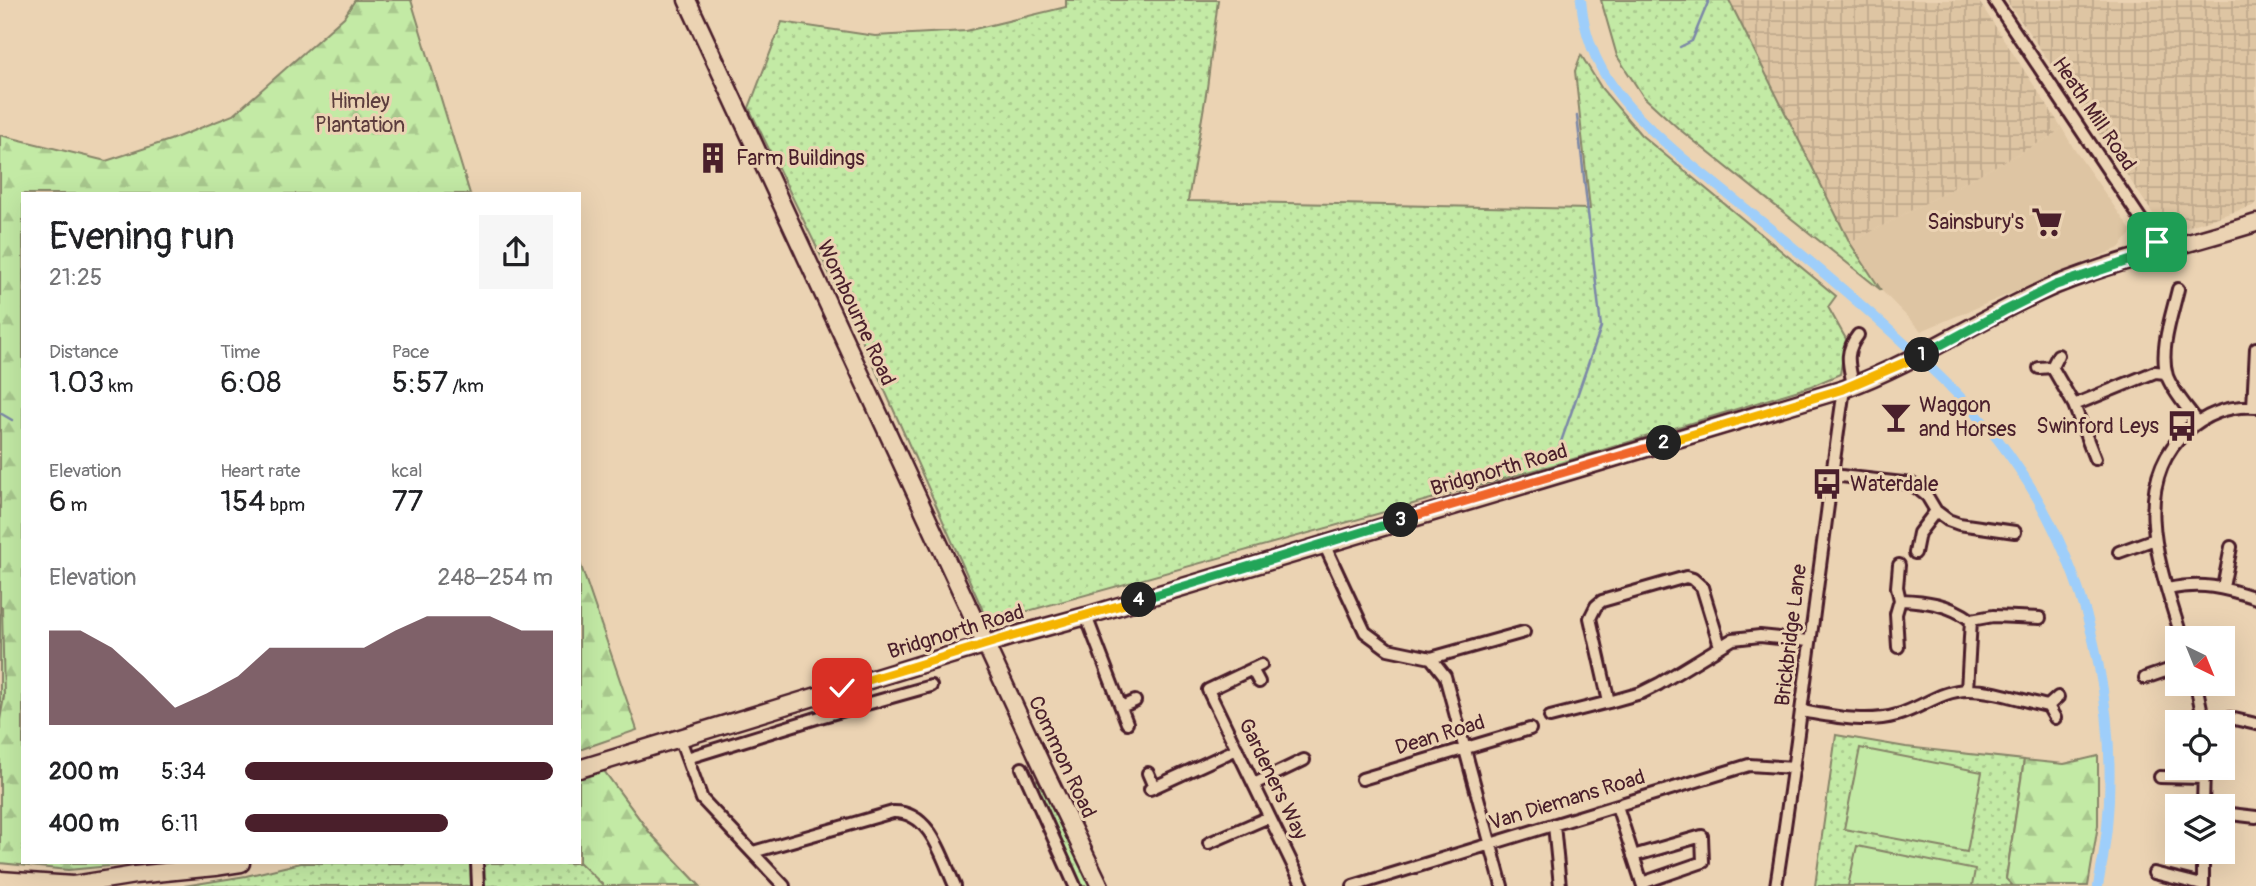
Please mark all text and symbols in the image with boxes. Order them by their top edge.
street label: Heath Mill Road [2046,52,2142,176]
park label: Himley Plantation [315,88,405,139]
building icon: Farm Buildings [696,141,730,175]
place label: Farm Buildings [736,145,865,172]
supermarket icon: Sainsbury's [2030,205,2064,239]
place label: Sainsbury's [1927,209,2025,236]
pin [2127,212,2187,272]
text: Evening run [49,213,235,261]
button: share [479,215,553,289]
icon: arrive [2138,223,2176,261]
street label: Wombourne Road [811,236,901,390]
text: 21:25 [49,263,102,292]
pin: 1 [1904,338,1940,372]
text: Distance [49,340,118,364]
text: Time [220,340,260,364]
text: Pace [392,340,429,364]
text: 1 [1918,342,1925,366]
text: 1.03 [49,364,105,401]
text: 6:08 [220,364,281,401]
text: 5:57 [392,364,448,401]
text: km [105,374,133,398]
text: /km [448,374,484,398]
place label: Waggon and Horses [1919,392,2017,443]
bar icon: Waggon and Horses [1879,400,1913,434]
bus stop icon: Swinford Leys [2165,409,2199,443]
place label: Swinford Leys [2036,413,2160,440]
pin: 2 [1646,426,1682,460]
text: 2 [1658,430,1669,454]
street label: Bridgnorth Road [1427,438,1571,502]
text: Elevation [49,459,121,483]
text: Heart rate [220,459,300,483]
text: kcal [392,459,423,483]
bus stop icon: Waterdale [1810,467,1844,501]
place label: Waterdale [1850,471,1939,498]
text: 6 [49,483,66,520]
text: 154 [220,483,266,520]
text: 77 [392,483,423,520]
text: m [66,493,87,517]
text: bpm [266,493,305,517]
pin: 3 [1384,503,1418,538]
text: 3 [1395,507,1406,531]
street label: Brickbridge Lane [1769,562,1813,708]
text: Elevation [49,563,137,592]
text: 248–254 m [438,563,553,592]
pin: 4 [1122,582,1156,618]
text: 4 [1133,587,1144,611]
street label: Bridgnorth Road [884,598,1028,666]
north arrow [2165,626,2235,696]
map controls [2165,626,2235,864]
pin [812,658,872,718]
icon: check [823,669,861,707]
street label: Common Road [1022,692,1102,822]
street label: Dean Road [1392,709,1488,761]
button: locate [2165,710,2235,780]
street label: Gardeners Way [1232,714,1314,844]
text: 200 m [49,757,119,786]
text: 5:34 [161,757,206,786]
street label: Van Diemans Road [1486,763,1648,837]
button: layers [2165,794,2235,864]
text: 400 m [49,809,119,838]
text: 6:11 [161,809,199,838]

